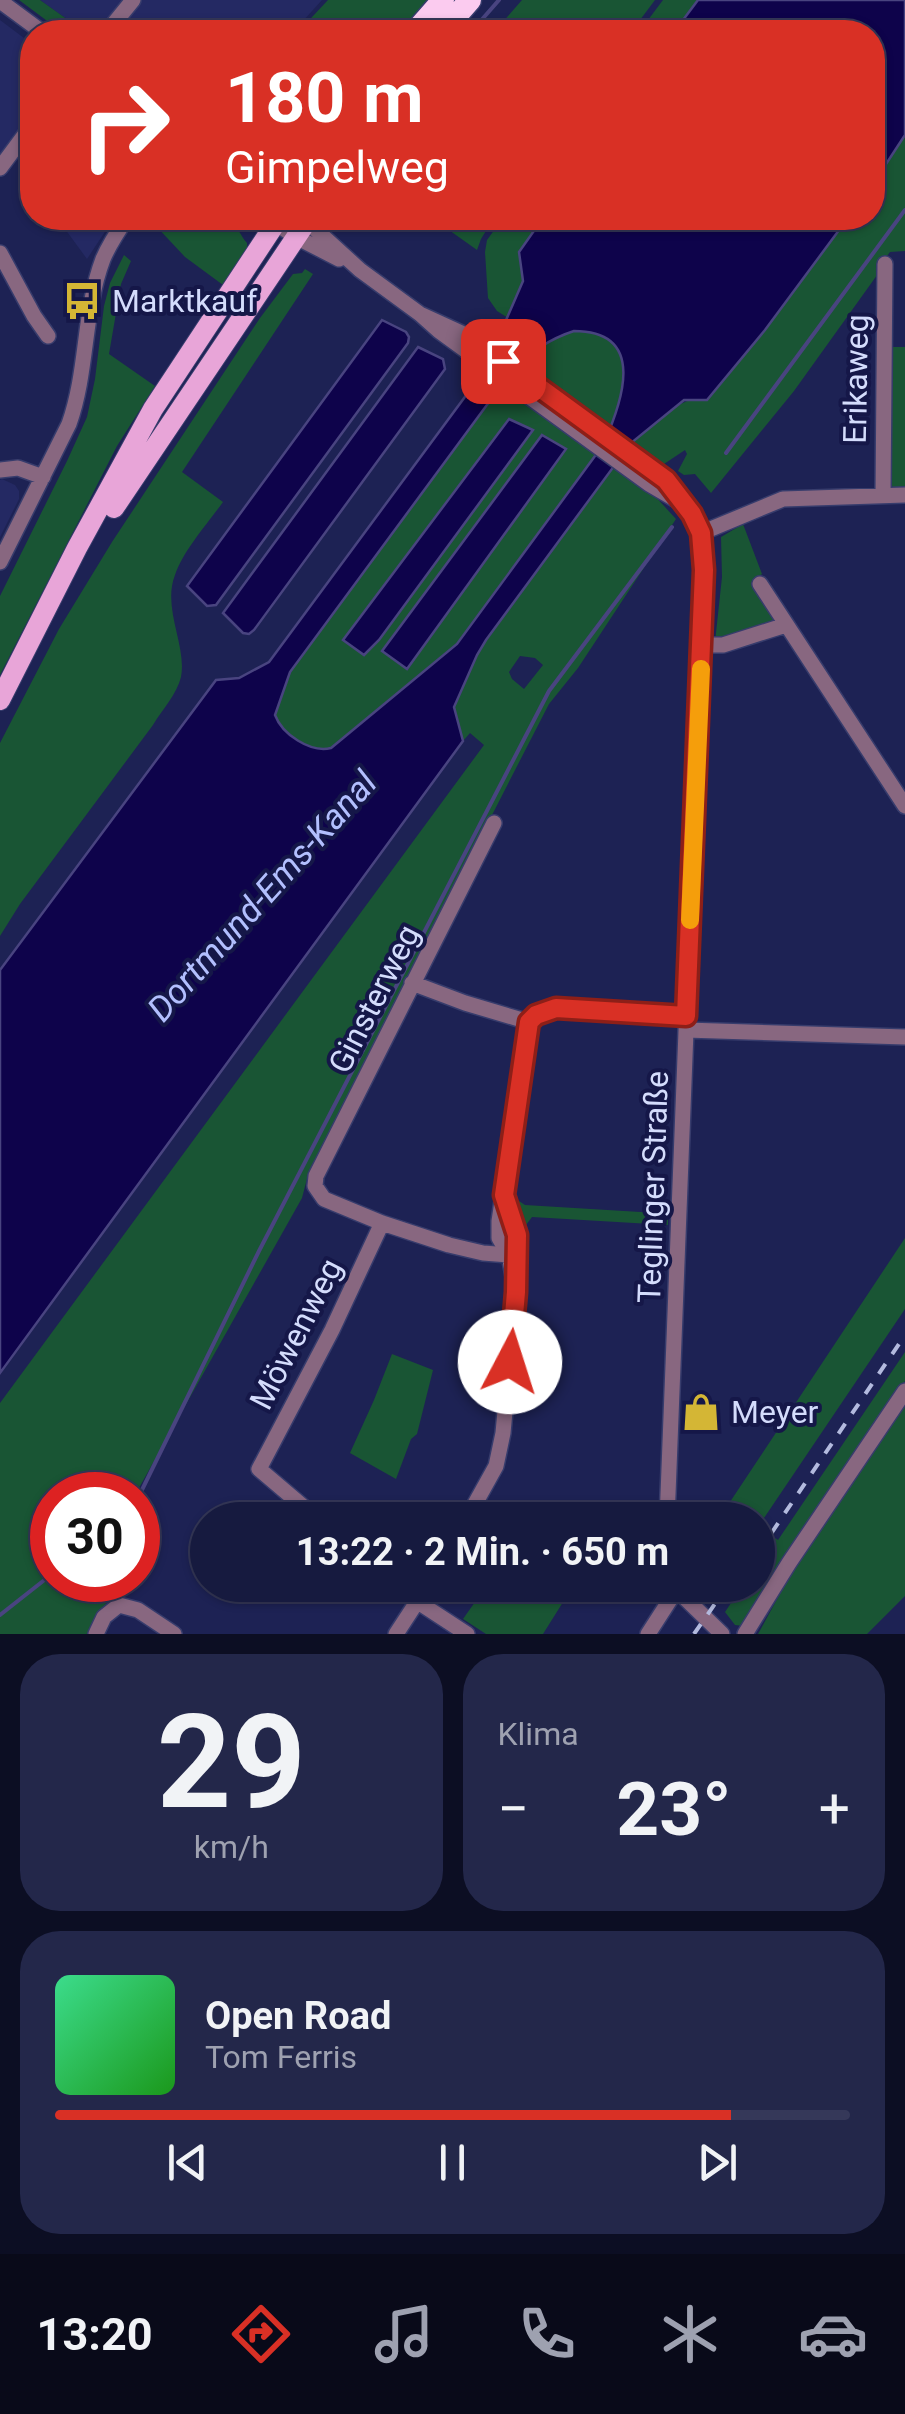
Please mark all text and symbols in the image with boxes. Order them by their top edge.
text: 180 m [225,57,424,139]
icon: right [60,60,190,190]
text: Gimpelweg [225,141,449,194]
bus stop icon: Marktkauf [61,280,103,322]
place label: Marktkauf [112,282,258,320]
street label: Erikaweg [836,314,876,444]
pin [461,319,546,404]
icon: arrive [476,334,531,389]
water label: Dortmund-Ems-Kanal [139,762,386,1030]
street label: Ginsterweg [320,919,428,1079]
street label: Teglinger Straße [630,1070,676,1304]
street label: Möwenweg [242,1252,350,1416]
position arrow [458,1310,562,1414]
shop icon: Meyer [680,1391,722,1433]
place label: Meyer [731,1393,819,1431]
speed limit sign: 30 [30,1472,160,1602]
text: 13:22 · 2 Min. · 650 m [296,1530,669,1574]
text: 29 [157,1686,306,1839]
text: Klima [498,1715,579,1753]
text: 23° [616,1765,732,1853]
text: − [498,1777,529,1841]
text: + [819,1777,850,1841]
text: km/h [194,1828,269,1866]
text: Open Road [205,1994,391,2038]
text: Tom Ferris [205,2038,357,2076]
icon: previous [160,2135,215,2190]
icon: pause [425,2135,480,2190]
icon: next [690,2135,745,2190]
icon: directions [226,2299,296,2369]
icon: music [369,2299,439,2369]
icon: phone [512,2299,582,2369]
icon: climate [655,2299,725,2369]
icon: car [798,2299,868,2369]
text: 13:20 [37,2308,153,2361]

